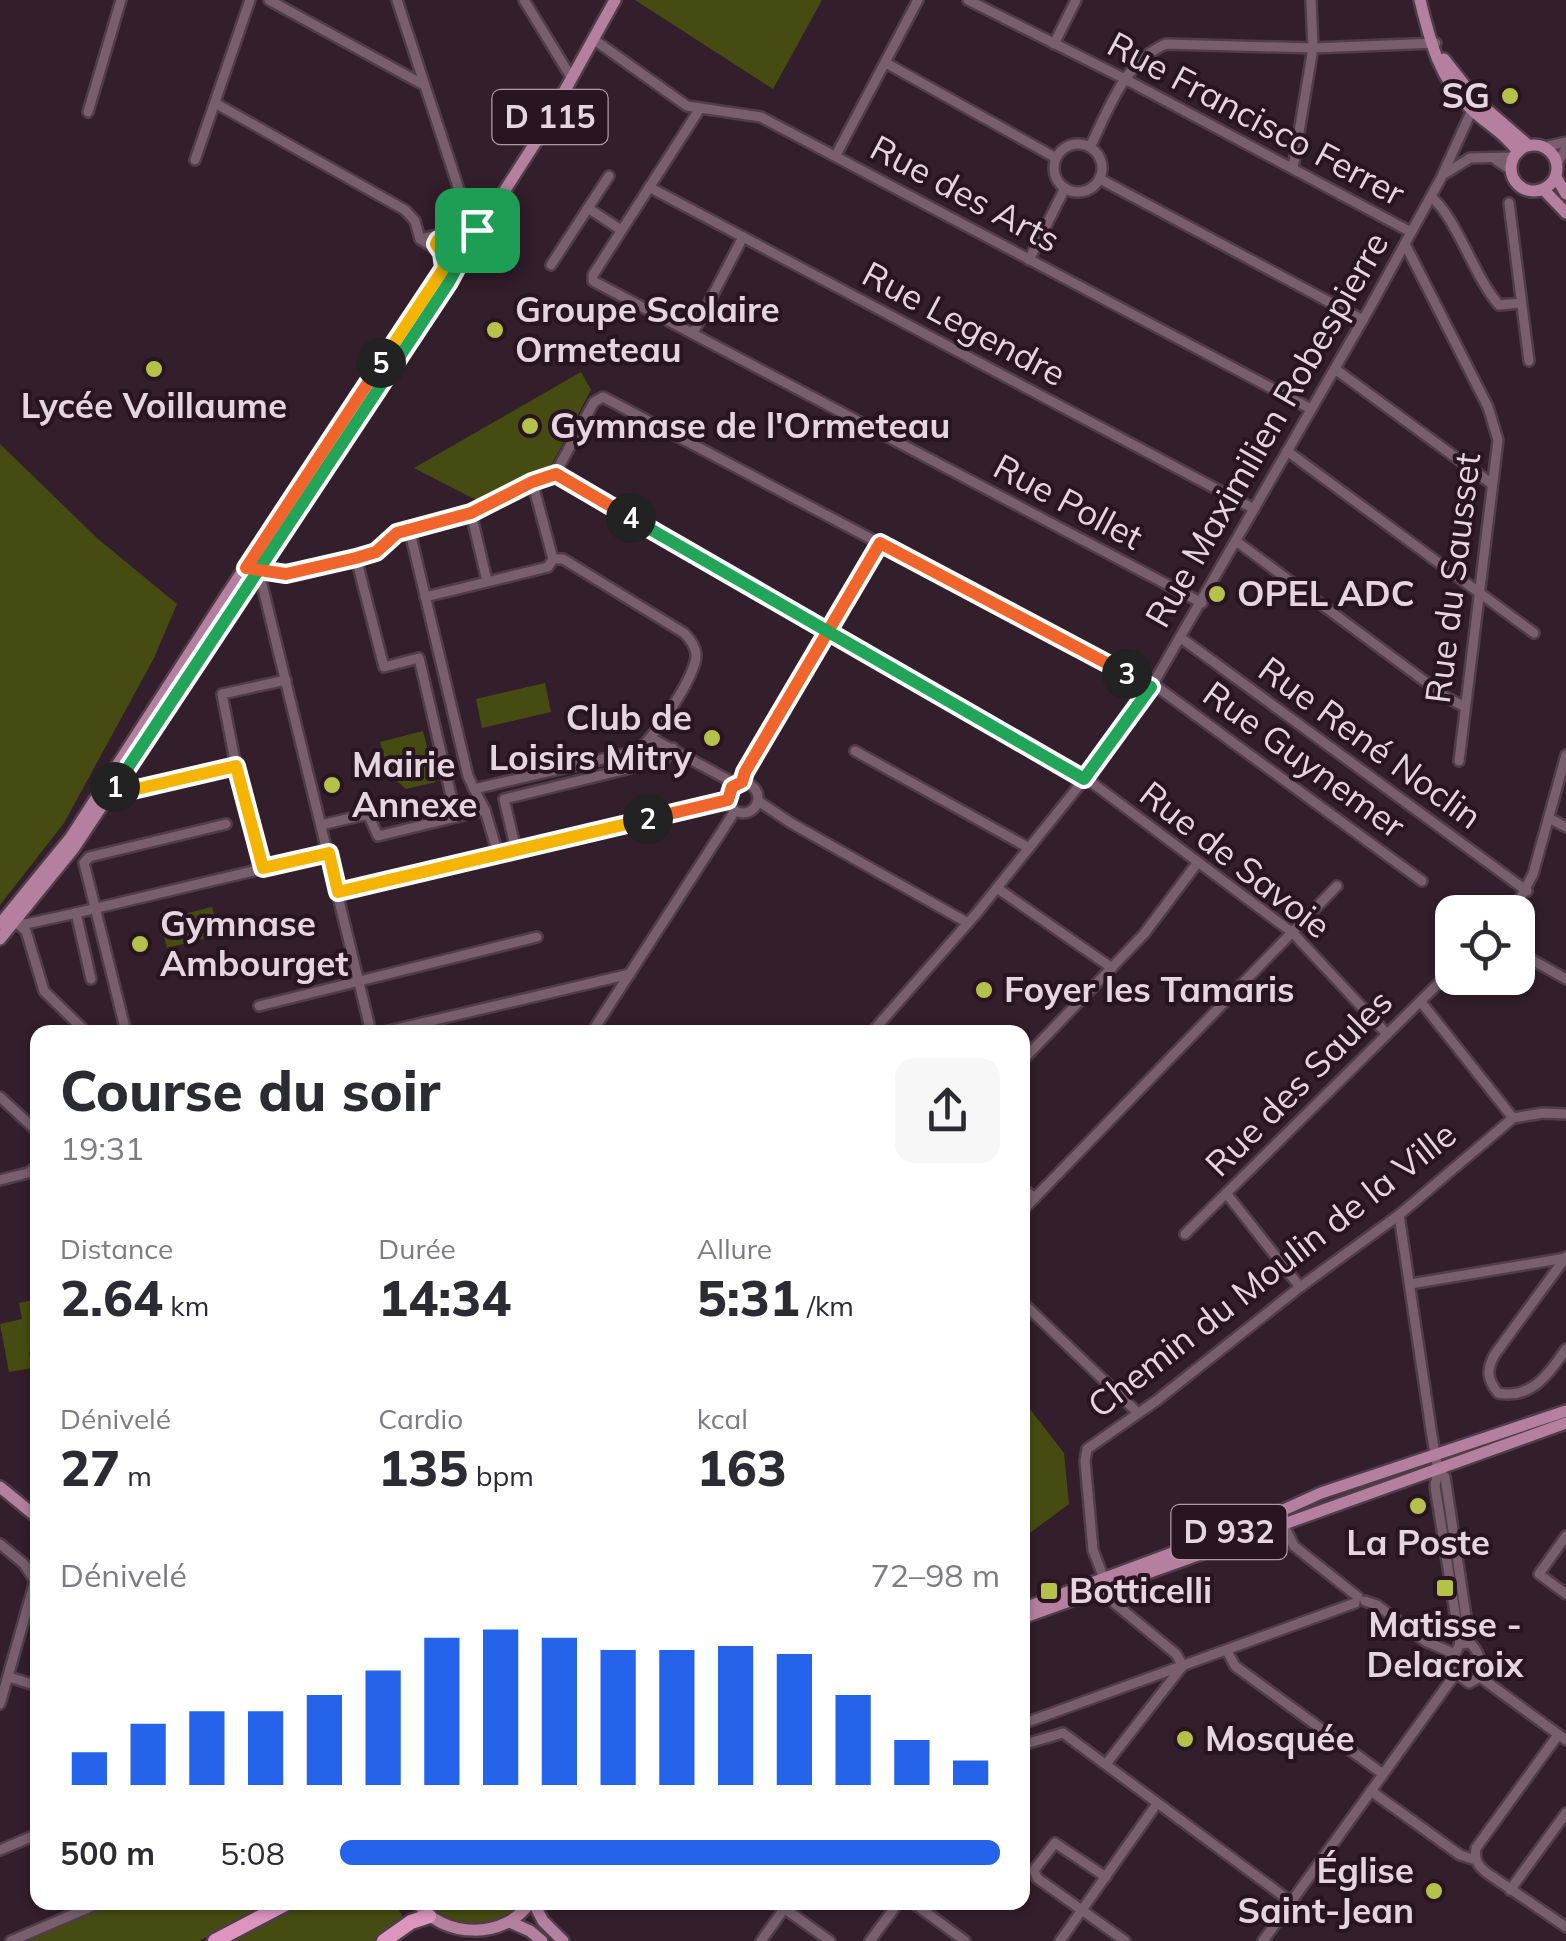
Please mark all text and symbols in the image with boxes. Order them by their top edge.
street label: Rue Francisco Ferrer [1100,21,1413,215]
place label: SG [1442,73,1490,117]
marker: SG [1499,85,1521,107]
road number: D 115 [492,90,608,144]
street label: Rue des Arts [863,125,1068,261]
pin [435,188,520,273]
icon: arrive [450,203,505,258]
street label: Rue Maximilien Robespierre [1135,224,1397,635]
street label: Rue Legendre [855,251,1074,395]
place label: Groupe Scolaire Ormeteau [515,287,780,371]
marker: Groupe Scolaire Ormeteau [484,319,506,341]
pin: 5 [356,338,406,388]
text: 5 [373,345,389,380]
marker: Lycée Voillaume [143,358,165,380]
place label: Lycée Voillaume [21,383,287,427]
place label: Gymnase de l'Ormeteau [550,403,950,447]
marker: Gymnase de l'Ormeteau [519,415,541,437]
street label: Rue Pollet [986,444,1151,559]
street label: Rue du Sausset [1415,450,1489,706]
pin: 4 [606,493,656,543]
text: 4 [623,500,639,535]
place label: OPEL ADC [1237,571,1415,615]
marker: OPEL ADC [1206,583,1228,605]
street label: Rue René Noclin [1251,647,1491,838]
pin: 3 [1102,649,1152,699]
text: 3 [1119,656,1135,691]
street label: Rue Guynemer [1195,671,1414,847]
place label: Club de Loisirs Mitry [489,695,693,779]
marker: Club de Loisirs Mitry [701,727,723,749]
place label: Mairie Annexe [352,742,477,826]
pin: 1 [90,762,140,812]
text: 1 [107,769,123,804]
street label: Rue de Savoie [1131,771,1340,947]
marker: Mairie Annexe [321,774,343,796]
pin: 2 [623,794,673,844]
text: 2 [640,801,656,836]
map controls [1435,895,1535,995]
button: locate [1435,895,1535,995]
place label: Gymnase Ambourget [160,901,349,985]
marker: Gymnase Ambourget [129,933,151,955]
place label: Foyer les Tamaris [1004,967,1295,1011]
marker: Foyer les Tamaris [973,979,995,1001]
street label: Rue des Saules [1195,979,1401,1185]
text: Course du soir [60,1056,440,1125]
button: share [895,1058,1000,1163]
street label: Chemin du Moulin de la Ville [1079,1112,1464,1427]
text: 19:31 [60,1128,144,1168]
text: Distance [60,1231,173,1266]
text: Durée [378,1231,456,1266]
text: Allure [697,1231,772,1266]
text: 2.64 [60,1266,163,1329]
text: 14:34 [378,1266,511,1329]
text: 5:31 [697,1266,800,1329]
text: km [163,1288,209,1323]
text: /km [800,1288,854,1323]
text: Dénivelé [60,1401,171,1436]
text: Cardio [378,1401,463,1436]
text: kcal [697,1401,748,1436]
text: 27 [60,1436,120,1499]
text: 135 [378,1436,468,1499]
text: 163 [697,1436,787,1499]
text: m [120,1458,152,1493]
text: bpm [468,1458,534,1493]
marker: La Poste [1407,1495,1429,1517]
road number: D 932 [1172,1505,1286,1559]
place label: La Poste [1346,1520,1490,1564]
text: Dénivelé [60,1555,187,1595]
text: 72–98 m [871,1555,1000,1595]
place label: Botticelli [1069,1568,1212,1612]
marker: Matisse - Delacroix [1434,1577,1456,1599]
marker: Botticelli [1038,1580,1060,1602]
place label: Matisse - Delacroix [1367,1602,1524,1686]
place label: Mosquée [1205,1716,1355,1760]
marker: Mosquée [1174,1728,1196,1750]
text: 500 m [60,1833,155,1873]
text: 5:08 [220,1833,285,1873]
place label: Église Saint-Jean [1237,1848,1414,1932]
marker: Église Saint-Jean [1423,1880,1445,1902]

